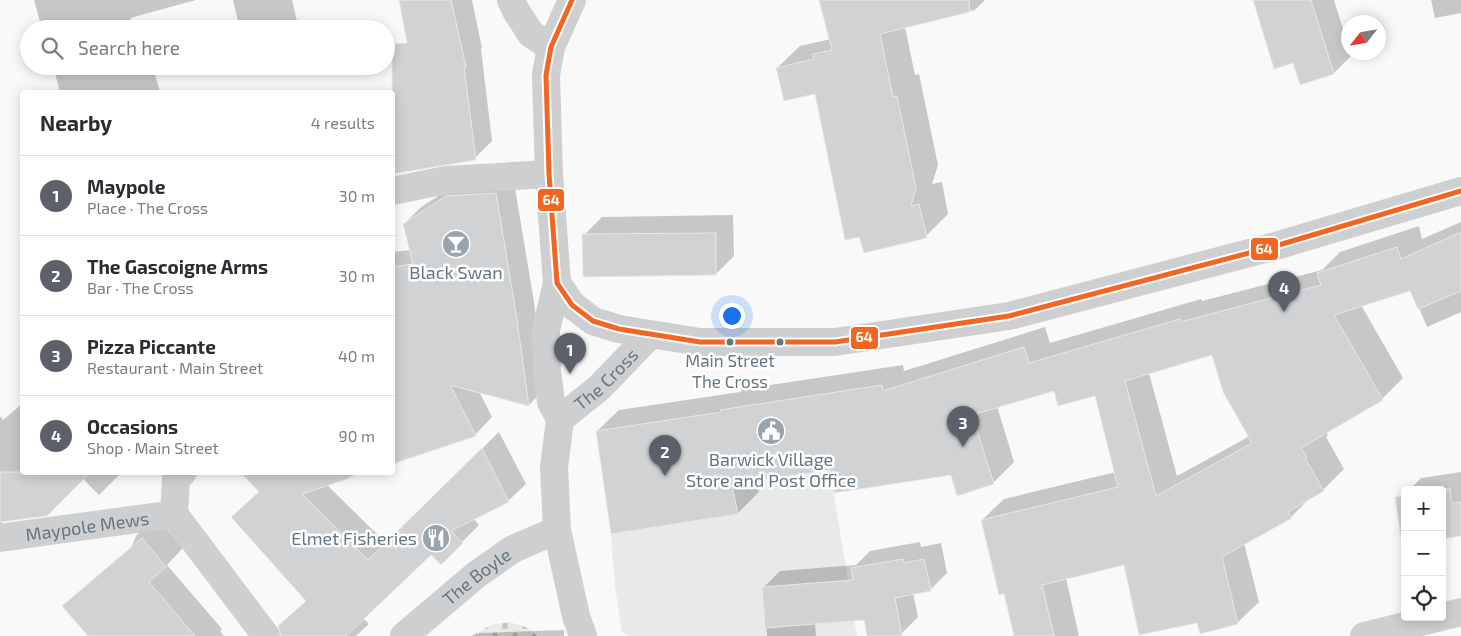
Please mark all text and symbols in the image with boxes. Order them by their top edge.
north arrow [1341,15,1386,60]
search box [20,20,395,75]
icon: search [38,34,66,62]
text: Search here [78,36,180,59]
text: Nearby [40,110,112,135]
text: 4 results [311,113,375,132]
text: Maypole [87,175,165,198]
text: 1 [53,186,59,205]
text: 30 m [339,186,375,205]
line badge: 64 [537,188,565,212]
text: 64 [542,191,560,208]
text: Place · The Cross [87,198,208,217]
bar icon: Black Swan [441,229,471,259]
line badge: 64 [1250,237,1279,261]
text: 64 [1255,240,1273,257]
text: The Gascoigne Arms [87,255,268,278]
place label: Black Swan [409,261,503,283]
text: 2 [51,266,61,285]
text: 30 m [339,266,375,285]
pin: 4 [1268,271,1300,312]
text: Bar · The Cross [87,278,194,297]
your location [719,303,745,329]
line badge: 64 [850,326,879,350]
text: 64 [855,328,873,345]
pin: 1 [554,333,586,374]
text: Pizza Piccante [87,335,216,358]
marker: Main Street The Cross [725,337,735,347]
unlabelled marker [775,337,785,347]
street label: The Cross [569,343,643,415]
text: 3 [51,346,61,365]
text: 40 m [338,346,375,365]
place label: Main Street The Cross [685,350,775,391]
text: Restaurant · Main Street [87,358,263,377]
pin: 3 [947,406,979,447]
text: Occasions [87,415,178,438]
public building icon: Barwick Village Store and Post Office [756,416,786,446]
text: 4 [51,426,61,445]
text: 90 m [339,426,375,445]
pin: 2 [649,435,681,476]
text: Shop · Main Street [87,438,219,457]
place label: Barwick Village Store and Post Office [686,448,856,491]
map controls [1401,486,1446,621]
button: + [1401,486,1446,531]
street label: Maypole Mews [24,507,150,545]
restaurant icon: Elmet Fisheries [421,523,451,553]
place label: Elmet Fisheries [291,527,417,549]
button: − [1401,531,1446,576]
street label: The Boyle [438,543,515,610]
button: locate [1401,576,1446,621]

